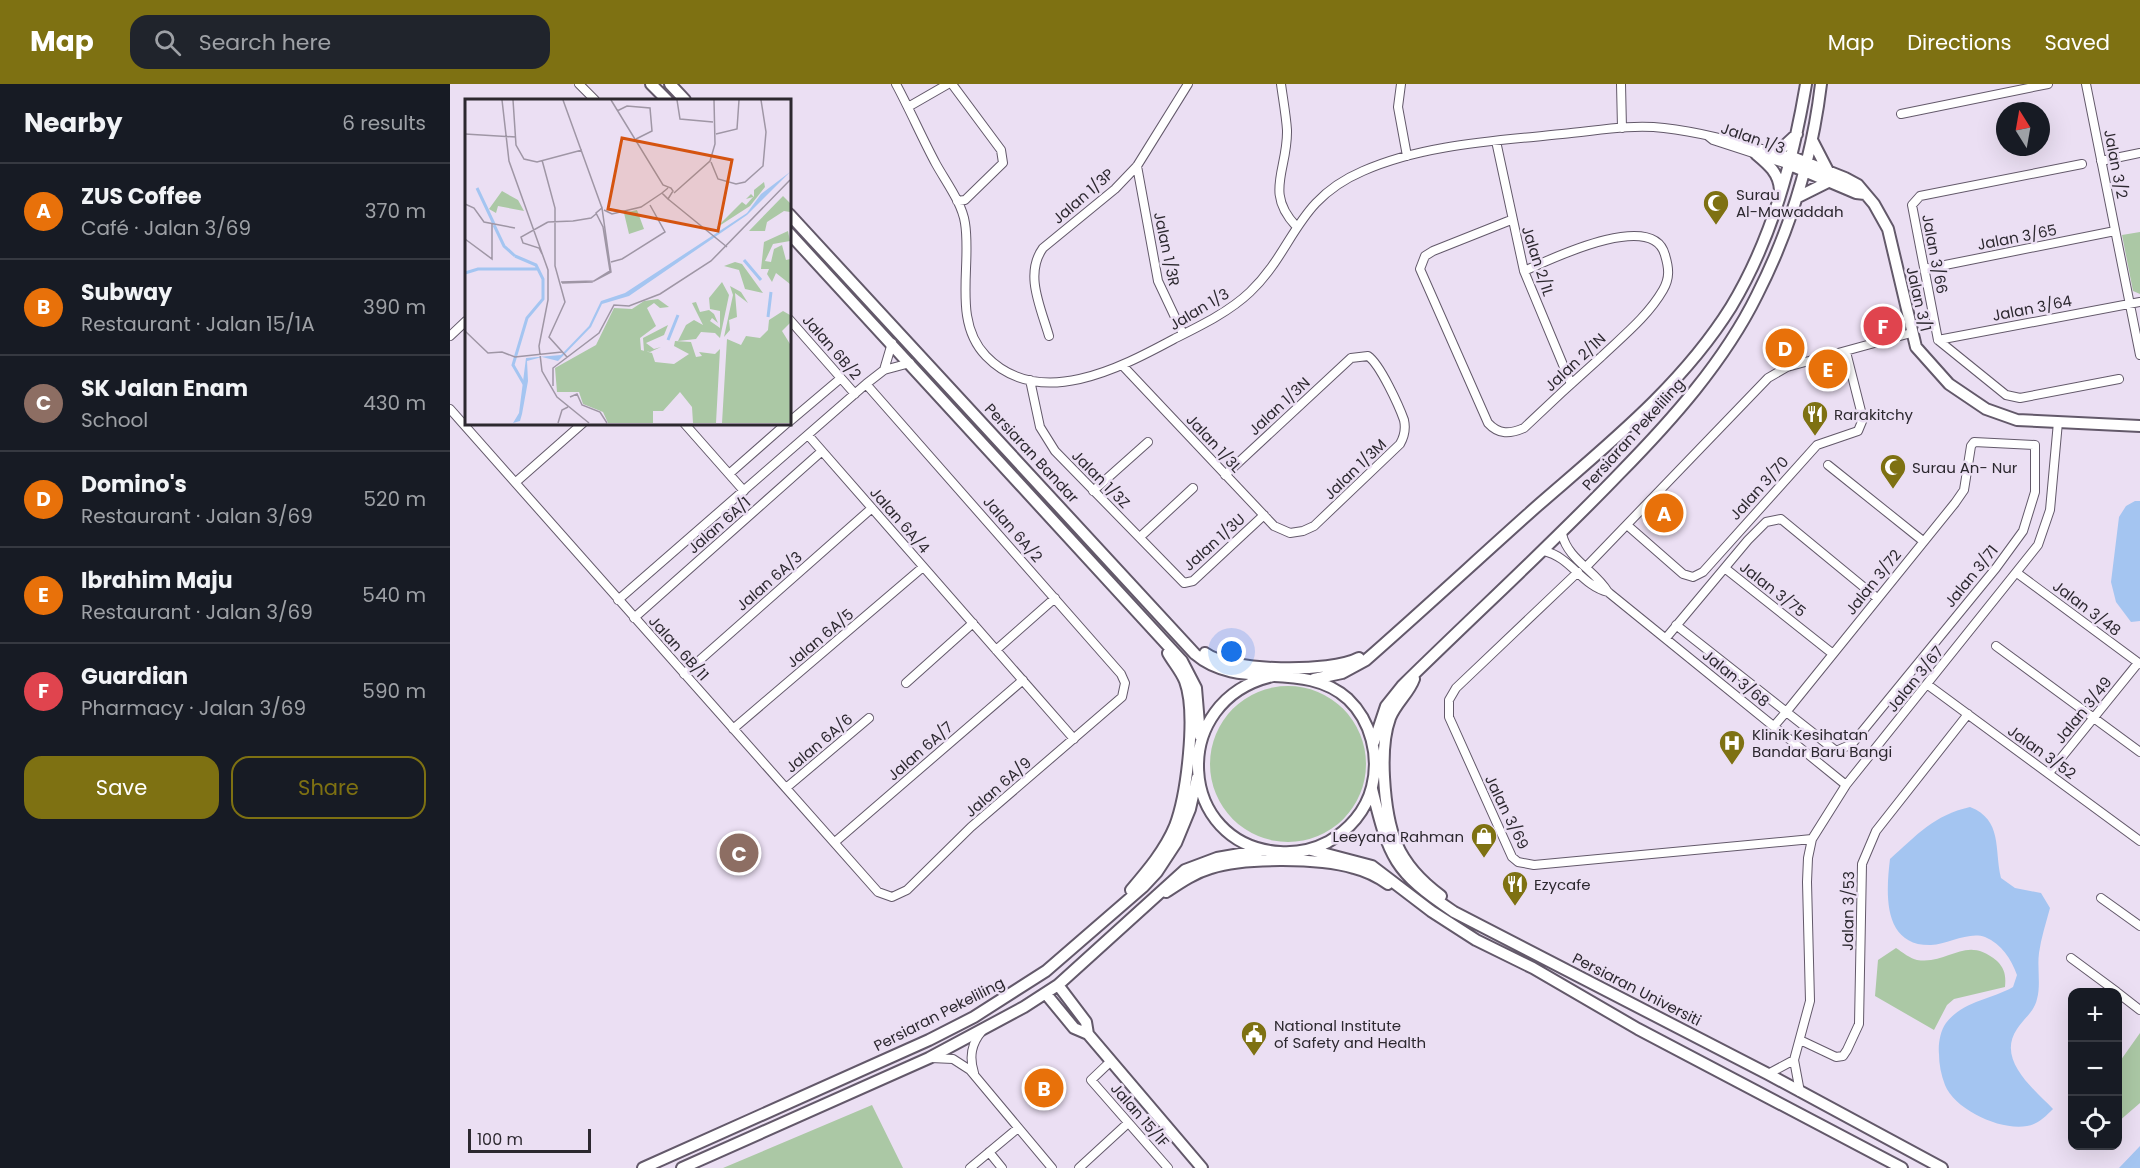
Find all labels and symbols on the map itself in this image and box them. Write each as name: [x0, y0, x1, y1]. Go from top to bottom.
inset map: [465, 99, 790, 424]
north arrow: [1996, 102, 2050, 156]
street label: Jalan 1/3: [1718, 117, 1788, 159]
street label: Jalan 3/2: [2099, 128, 2133, 200]
street label: Jalan 1/3P: [1048, 163, 1118, 229]
place label: Surau Al-Mawaddah: [1736, 184, 1844, 222]
mosque icon: Surau Al-Mawaddah: [1701, 188, 1731, 226]
street label: Jalan 1/3R: [1149, 210, 1185, 288]
street label: Jalan 3/66: [1917, 212, 1953, 296]
street label: Jalan 3/65: [1976, 219, 2058, 255]
street label: Jalan 2/1L: [1517, 223, 1559, 299]
street label: Jalan 3/1: [1901, 264, 1937, 334]
street label: Jalan 1/3: [1165, 283, 1233, 335]
street label: Jalan 3/64: [1991, 290, 2073, 326]
pin: F: [1864, 304, 1902, 348]
street label: Jalan 6B/2: [798, 310, 866, 384]
pin: D: [1766, 326, 1804, 370]
street label: Jalan 2/1N: [1540, 328, 1610, 396]
pin: E: [1808, 346, 1848, 392]
street label: Jalan 1/3N: [1244, 372, 1314, 440]
street label: Persiaran Pekeliling: [1577, 373, 1689, 495]
street label: Persiaran Bandar: [980, 399, 1084, 508]
restaurant icon: Rarakitchy: [1800, 399, 1830, 437]
place label: Rarakitchy: [1834, 404, 1914, 425]
street label: Jalan 1/3L: [1182, 409, 1247, 477]
street label: Jalan 1/3M: [1319, 434, 1391, 504]
street label: Jalan 1/3Z: [1067, 445, 1135, 513]
street label: Jalan 3/70: [1725, 452, 1793, 524]
mosque icon: Surau An- Nur: [1878, 452, 1908, 490]
place label: Surau An- Nur: [1912, 457, 2018, 478]
street label: Jalan 6A/4: [865, 482, 935, 558]
pin: A: [1644, 490, 1684, 536]
street label: Jalan 6A/1: [683, 492, 755, 558]
street label: Jalan 6A/2: [979, 492, 1047, 566]
street label: Jalan 1/3U: [1179, 509, 1249, 575]
street label: Jalan 3/71: [1939, 540, 2003, 612]
street label: Jalan 3/72: [1840, 545, 1906, 619]
street label: Jalan 6A/3: [731, 546, 807, 616]
street label: Jalan 3/75: [1735, 556, 1811, 622]
street label: Jalan 3/48: [2049, 575, 2125, 641]
street label: Jalan 6A/5: [782, 604, 858, 672]
street label: Jalan 6B/11: [644, 611, 714, 685]
your location: [1217, 637, 1246, 666]
street label: Jalan 3/67: [1882, 642, 1948, 716]
street label: Jalan 3/68: [1698, 645, 1774, 711]
street label: Jalan 3/49: [2050, 672, 2116, 748]
street label: Jalan 6A/6: [781, 709, 857, 777]
street label: Jalan 6A/7: [883, 717, 957, 785]
street label: Jalan 3/52: [2004, 720, 2080, 784]
place label: Klinik Kesihatan Bandar Baru Bangi: [1752, 724, 1892, 762]
hospital icon: Klinik Kesihatan Bandar Baru Bangi: [1717, 728, 1747, 766]
street label: Jalan 6A/9: [960, 752, 1036, 822]
street label: Jalan 3/69: [1480, 771, 1534, 853]
shop icon: Leeyana Rahman: [1469, 821, 1499, 859]
place label: Leeyana Rahman: [1333, 826, 1464, 847]
pin: C: [720, 830, 758, 876]
restaurant icon: Ezycafe: [1500, 869, 1530, 907]
street label: Jalan 3/53: [1837, 871, 1859, 951]
place label: Ezycafe: [1534, 874, 1590, 895]
street label: Persiaran Universiti: [1569, 947, 1705, 1031]
street label: Persiaran Pekeliling: [870, 972, 1008, 1056]
place label: National Institute of Safety and Health: [1274, 1015, 1426, 1053]
public building icon: National Institute of Safety and Health: [1239, 1019, 1269, 1057]
pin: B: [1024, 1066, 1064, 1110]
street label: Jalan 15/1F: [1106, 1078, 1174, 1152]
scale bar: [468, 1126, 591, 1154]

